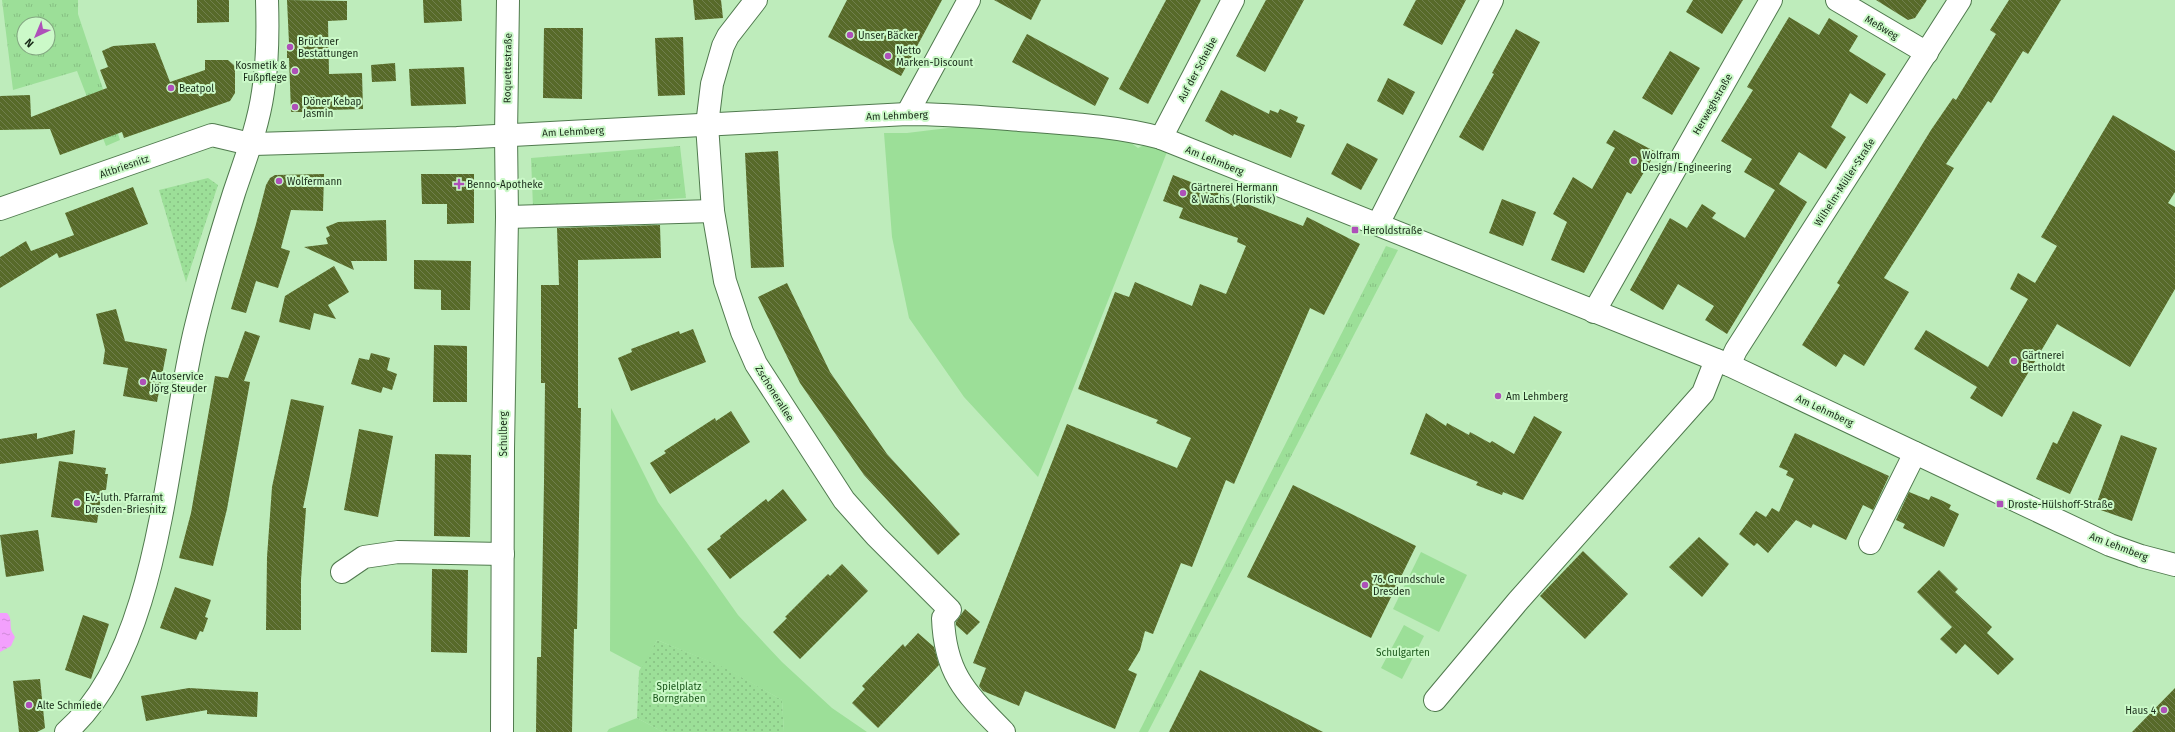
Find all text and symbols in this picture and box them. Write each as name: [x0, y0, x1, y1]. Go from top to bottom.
street label: Meßweg: [1863, 13, 1901, 43]
north arrow: [16, 16, 56, 56]
marker: Unser Bäcker: [845, 30, 855, 40]
place label: Unser Bäcker: [858, 30, 918, 42]
street label: Roquettestraße: [501, 33, 515, 103]
street label: Auf der Scheibe: [1176, 35, 1220, 104]
text: N: [22, 36, 37, 50]
place label: Brückner Bestattungen: [298, 36, 358, 60]
marker: Brückner Bestattungen: [285, 42, 295, 52]
place label: Netto Marken-Discount: [896, 45, 973, 69]
marker: Netto Marken-Discount: [883, 51, 893, 61]
place label: Kosmetik & Fußpflege: [235, 60, 287, 84]
marker: Kosmetik & Fußpflege: [290, 66, 300, 76]
street label: Herweghstraße: [1691, 72, 1735, 137]
marker: Beatpol: [166, 83, 176, 93]
place label: Beatpol: [179, 83, 214, 95]
place label: Döner Kebap Jasmin: [303, 96, 362, 120]
marker: Döner Kebap Jasmin: [290, 102, 300, 112]
street label: Am Lehmberg: [866, 109, 929, 123]
street label: Am Lehmberg: [542, 124, 605, 140]
street label: Wilhelm-Müller-Straße: [1812, 136, 1878, 229]
street label: Am Lehmberg: [1184, 144, 1246, 178]
place label: Wolfram Design/Engineering: [1642, 150, 1732, 174]
street label: Altbriesnitz: [98, 153, 151, 181]
marker: Wolfram Design/Engineering: [1629, 156, 1639, 166]
marker: Wolfermann: [274, 176, 284, 186]
place label: Wolfermann: [287, 176, 342, 188]
marker: Benno-Apotheke: [454, 179, 464, 189]
place label: Benno-Apotheke: [467, 179, 543, 191]
place label: Gärtnerei Hermann & Wachs (Floristik): [1191, 182, 1278, 206]
marker: Gärtnerei Hermann & Wachs (Floristik): [1178, 188, 1188, 198]
marker: Heroldstraße: [1350, 225, 1360, 235]
place label: Heroldstraße: [1363, 225, 1422, 237]
place label: Gärtnerei Bertholdt: [2022, 350, 2066, 374]
marker: Gärtnerei Bertholdt: [2009, 356, 2019, 366]
street label: Zschonerallee: [752, 364, 796, 423]
place label: Autoservice Jörg Steuder: [151, 371, 207, 395]
marker: Autoservice Jörg Steuder: [138, 377, 148, 387]
marker: Am Lehmberg: [1493, 391, 1503, 401]
place label: Am Lehmberg: [1506, 391, 1569, 403]
street label: Am Lehmberg: [1794, 392, 1856, 430]
street label: Schulberg: [498, 411, 510, 457]
place label: Ev.-luth. Pfarramt Dresden-Briesnitz: [85, 492, 167, 516]
marker: Ev.-luth. Pfarramt Dresden-Briesnitz: [72, 498, 82, 508]
marker: Droste-Hülshoff-Straße: [1995, 499, 2005, 509]
place label: Droste-Hülshoff-Straße: [2008, 499, 2113, 511]
street label: Am Lehmberg: [2088, 530, 2150, 564]
place label: 76. Grundschule Dresden: [1373, 574, 1445, 598]
marker: 76. Grundschule Dresden: [1360, 580, 1370, 590]
park label: Schulgarten: [1376, 647, 1430, 659]
park label: Spielplatz Borngraben: [652, 681, 706, 705]
marker: Alte Schmiede: [24, 700, 34, 710]
place label: Alte Schmiede: [37, 700, 102, 712]
place label: Haus 4: [2125, 705, 2157, 717]
marker: Haus 4: [2159, 705, 2169, 715]

